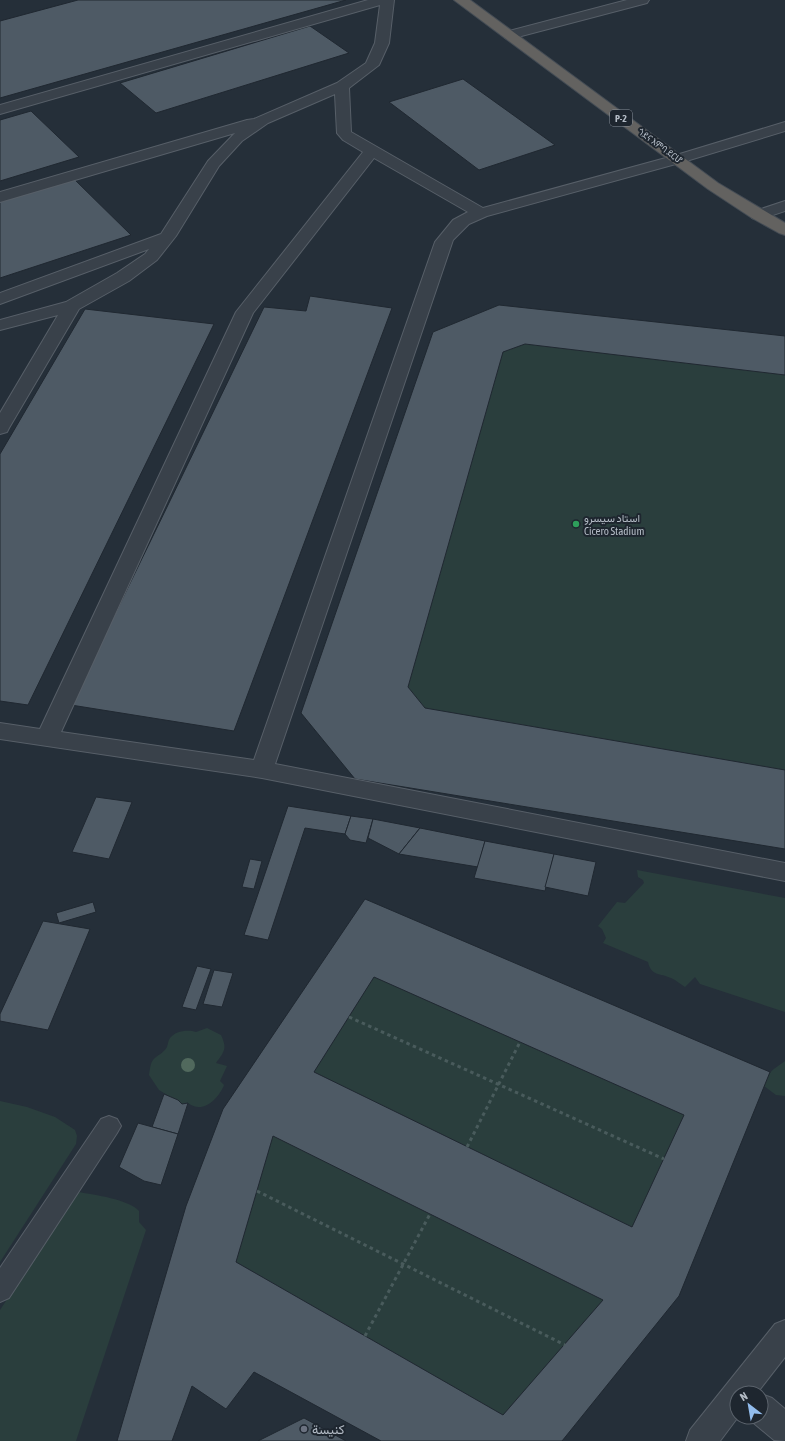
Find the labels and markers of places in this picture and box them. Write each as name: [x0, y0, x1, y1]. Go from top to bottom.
place label: استاد سيسرو Cicero Stadium: [584, 512, 644, 537]
marker: استاد سيسرو Cicero Stadium: [571, 519, 581, 529]
place label: كنيسة: [312, 1422, 345, 1437]
marker: كنيسة: [299, 1424, 309, 1434]

